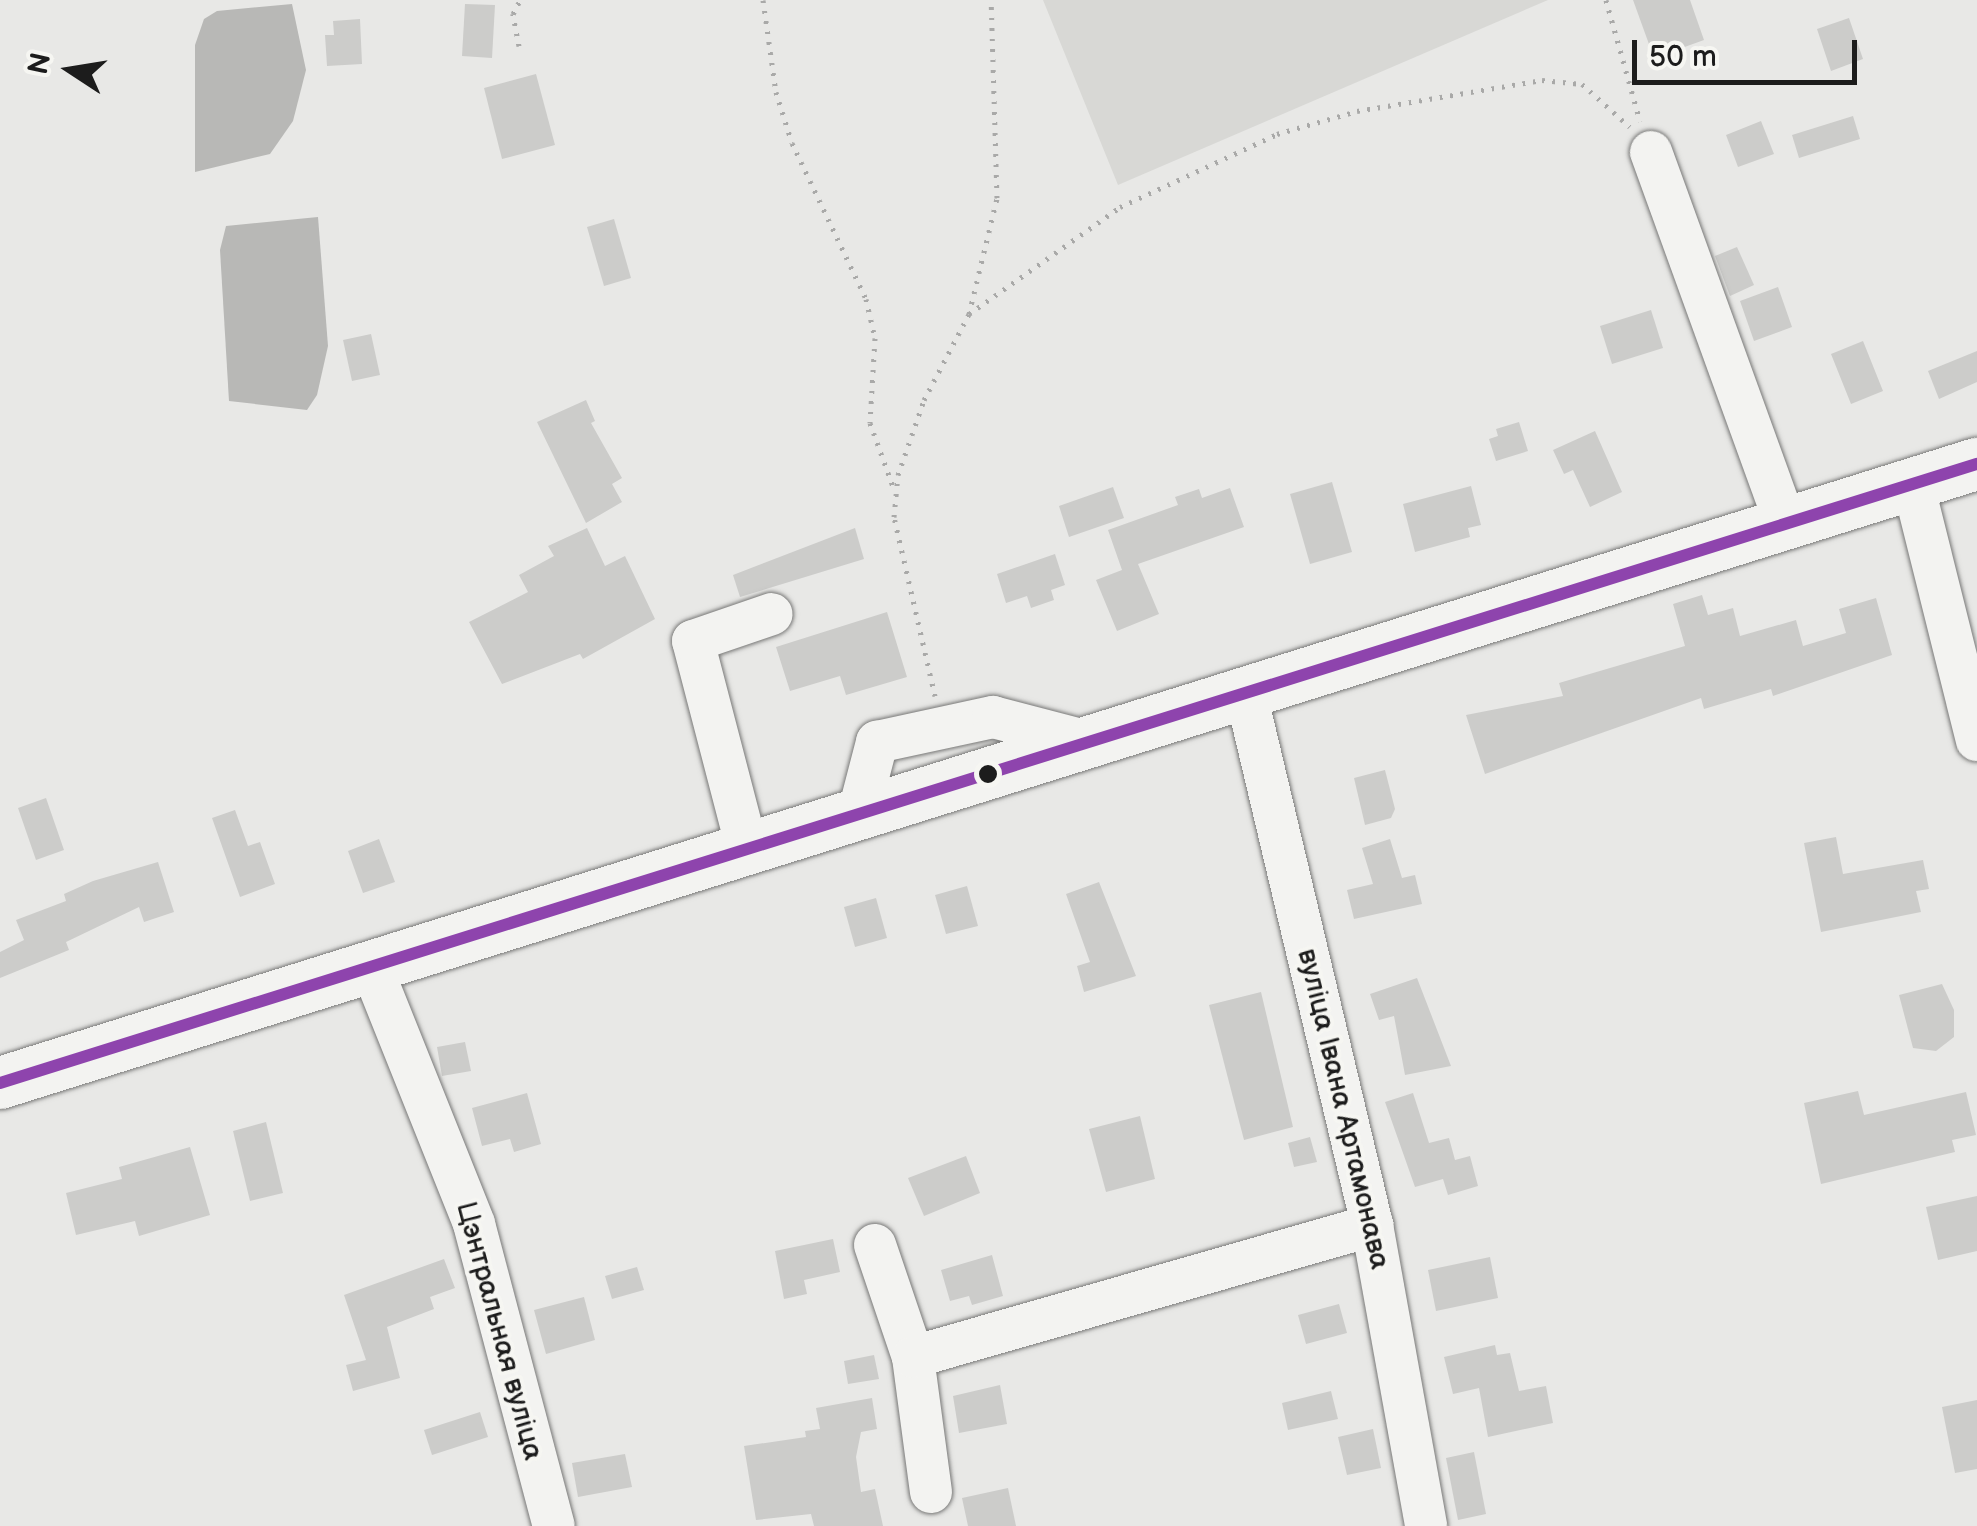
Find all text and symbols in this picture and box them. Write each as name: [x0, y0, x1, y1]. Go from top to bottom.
north arrow: [20, 20, 120, 120]
scale bar: [1637, 20, 1862, 82]
text: 50 m: [1649, 39, 1717, 75]
text: N: [22, 50, 58, 77]
unlabelled marker: [978, 764, 998, 784]
street label: вуліца Івана Артамонава: [1290, 945, 1396, 1273]
street label: Цэнтральная вуліца: [448, 1198, 550, 1464]

